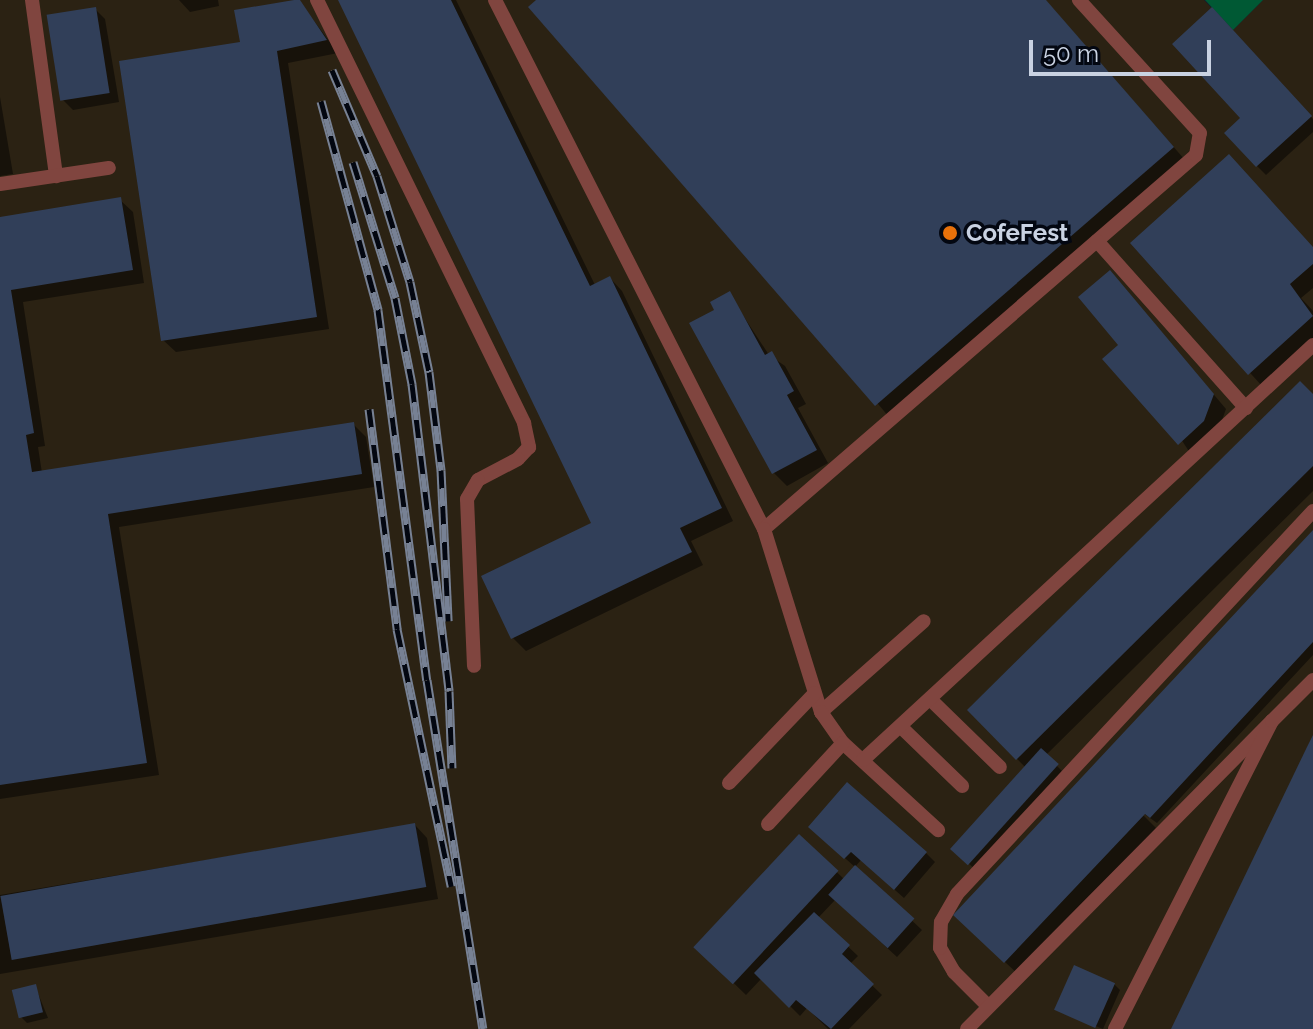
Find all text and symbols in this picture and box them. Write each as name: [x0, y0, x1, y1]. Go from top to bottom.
scale bar: [1033, 24, 1215, 74]
text: 50 m: [1043, 39, 1099, 68]
place label: CofeFest: [966, 219, 1068, 247]
marker: CofeFest: [941, 224, 959, 242]

